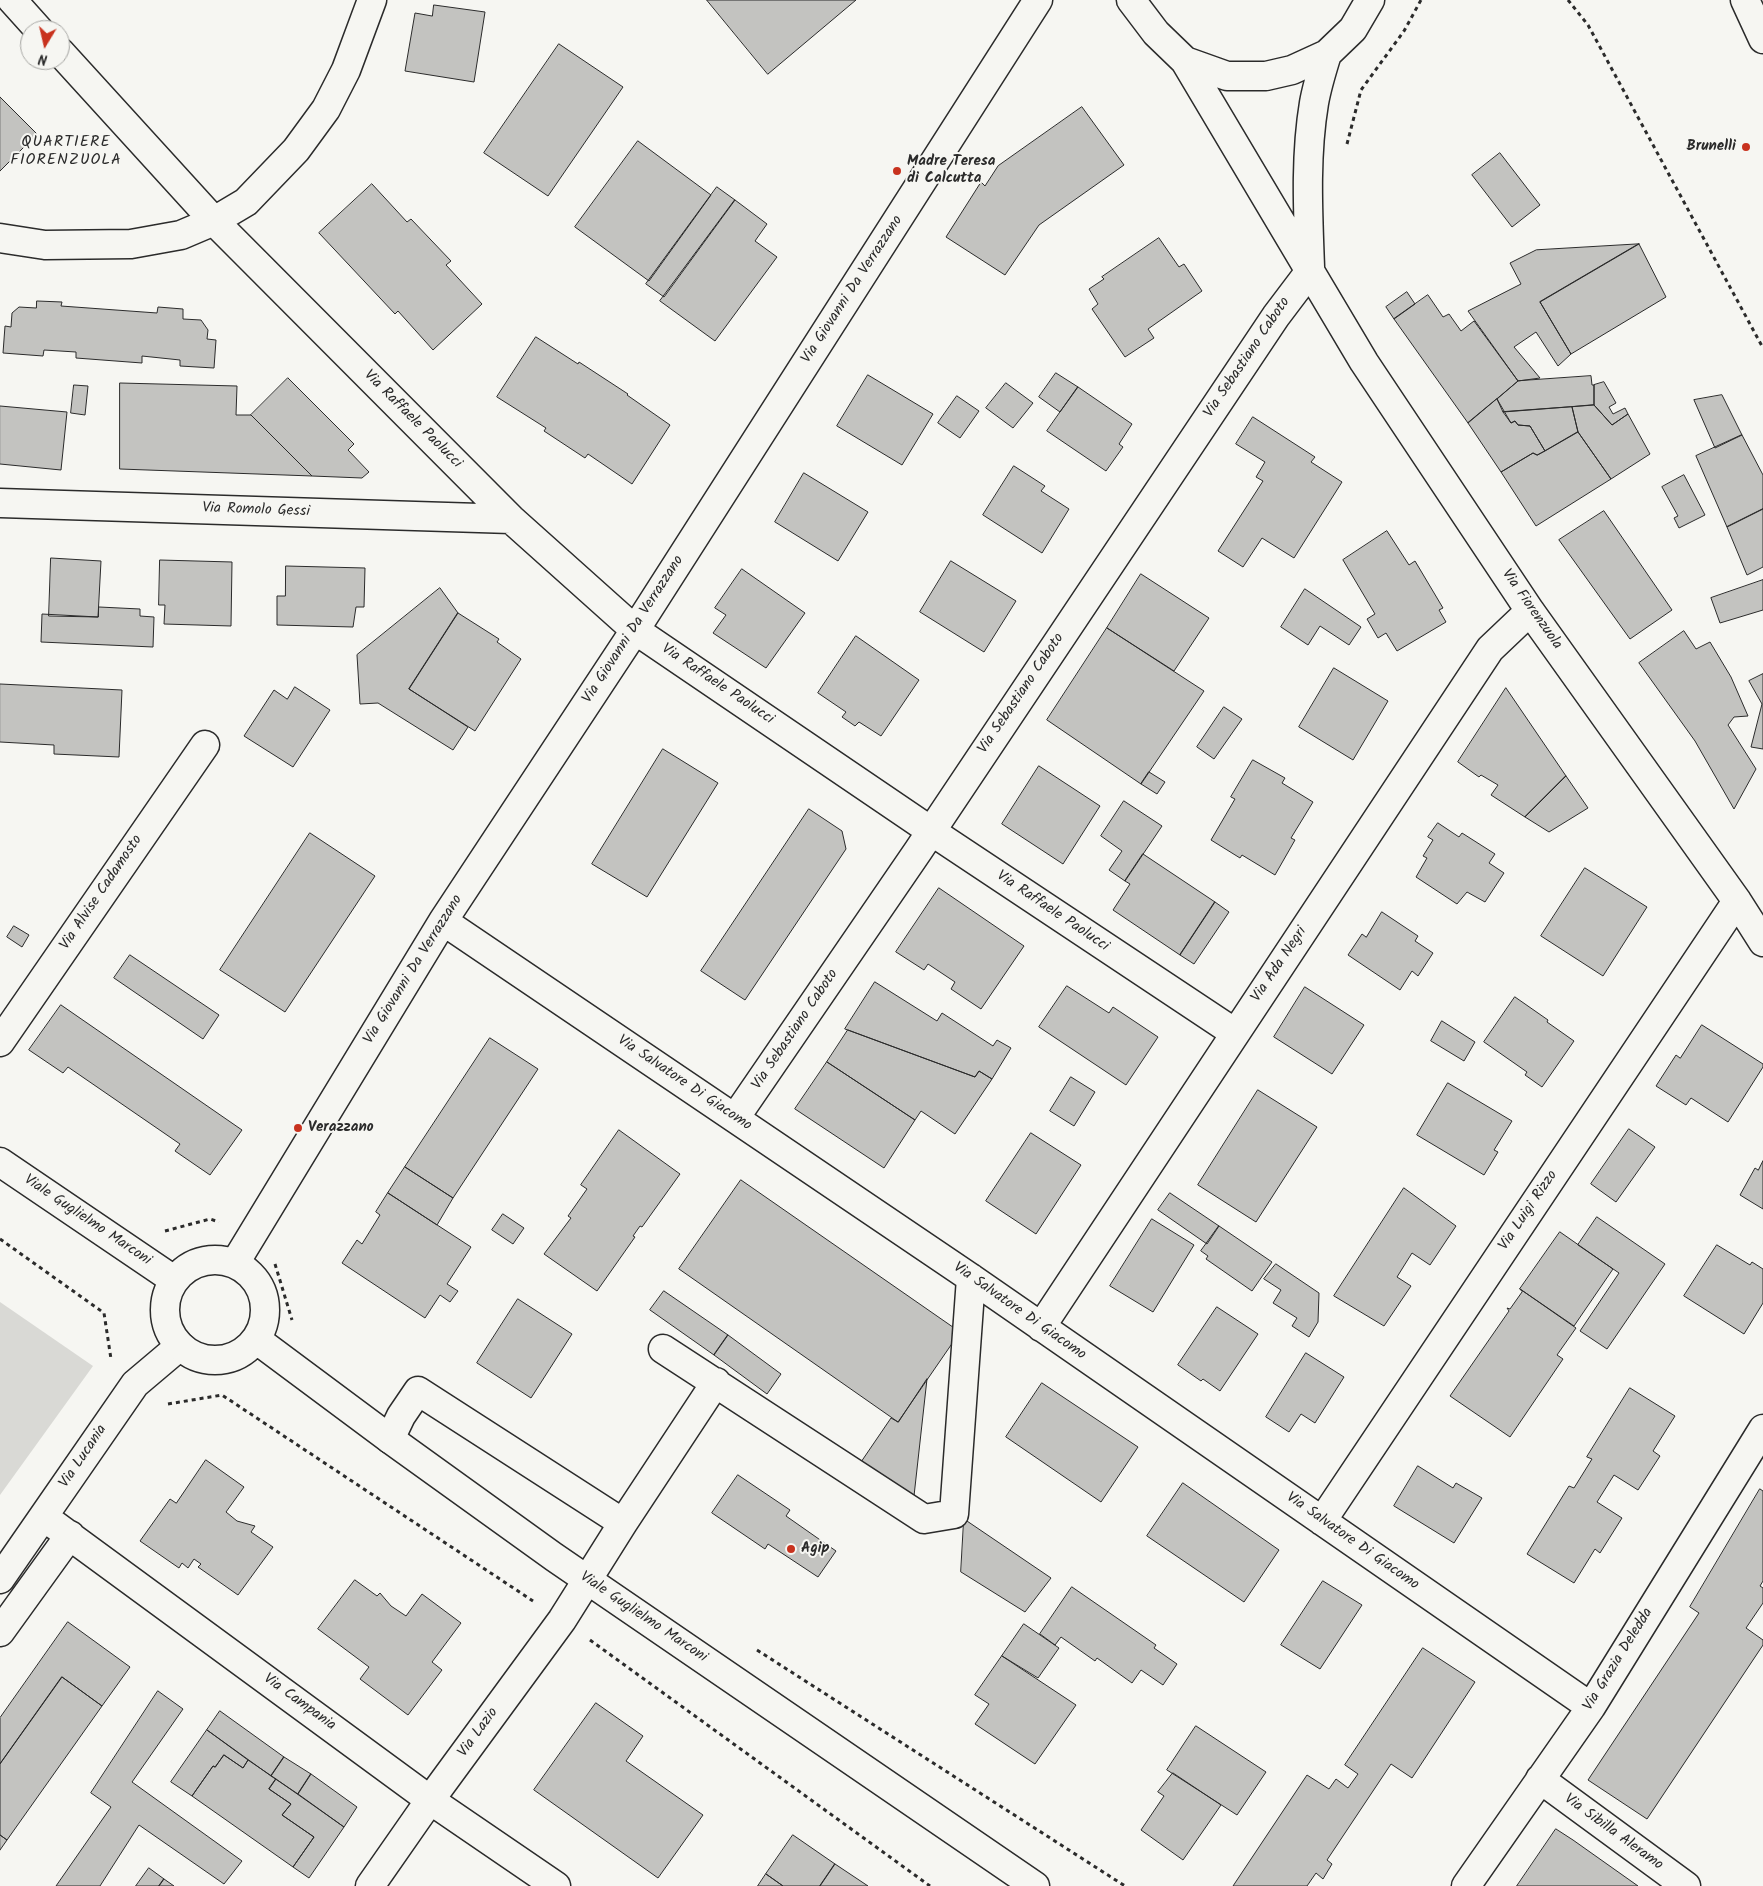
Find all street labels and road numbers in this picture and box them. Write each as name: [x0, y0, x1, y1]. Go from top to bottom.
street label: Via Giovanni Da Verrazzano: [798, 213, 908, 367]
street label: Via Sebastiano Caboto: [1201, 294, 1295, 422]
street label: Via Raffaele Paolucci: [359, 367, 465, 473]
street label: Via Romolo Gessi: [202, 500, 310, 522]
street label: Via Giovanni Da Verrazzano: [579, 553, 689, 707]
street label: Via Fiorenzuola: [1497, 566, 1565, 654]
street label: Via Sebastiano Caboto: [975, 630, 1069, 758]
street label: Via Raffaele Paolucci: [657, 641, 777, 729]
street label: Via Alvise Cadamosto: [57, 832, 147, 954]
street label: Via Raffaele Paolucci: [992, 868, 1112, 956]
street label: Via Giovanni Da Verrazzano: [361, 892, 467, 1048]
street label: Via Ada Negri: [1248, 924, 1312, 1006]
street label: Via Sebastiano Caboto: [749, 966, 843, 1094]
street label: Via Salvatore Di Giacomo: [613, 1032, 755, 1136]
street label: Via Luigi Rizzo: [1496, 1168, 1562, 1254]
street label: Viale Guglielmo Marconi: [20, 1172, 154, 1270]
street label: Via Salvatore Di Giacomo: [949, 1259, 1089, 1365]
street label: Via Lucania: [56, 1422, 112, 1492]
street label: Via Salvatore Di Giacomo: [1282, 1489, 1422, 1595]
street label: Viale Guglielmo Marconi: [576, 1569, 710, 1667]
street label: Via Grazia Deledda: [1580, 1605, 1658, 1715]
street label: Via Campania: [259, 1671, 339, 1735]
street label: Via Lazio: [455, 1705, 503, 1761]
street label: Via Sibilla Aleramo: [1560, 1791, 1666, 1875]

